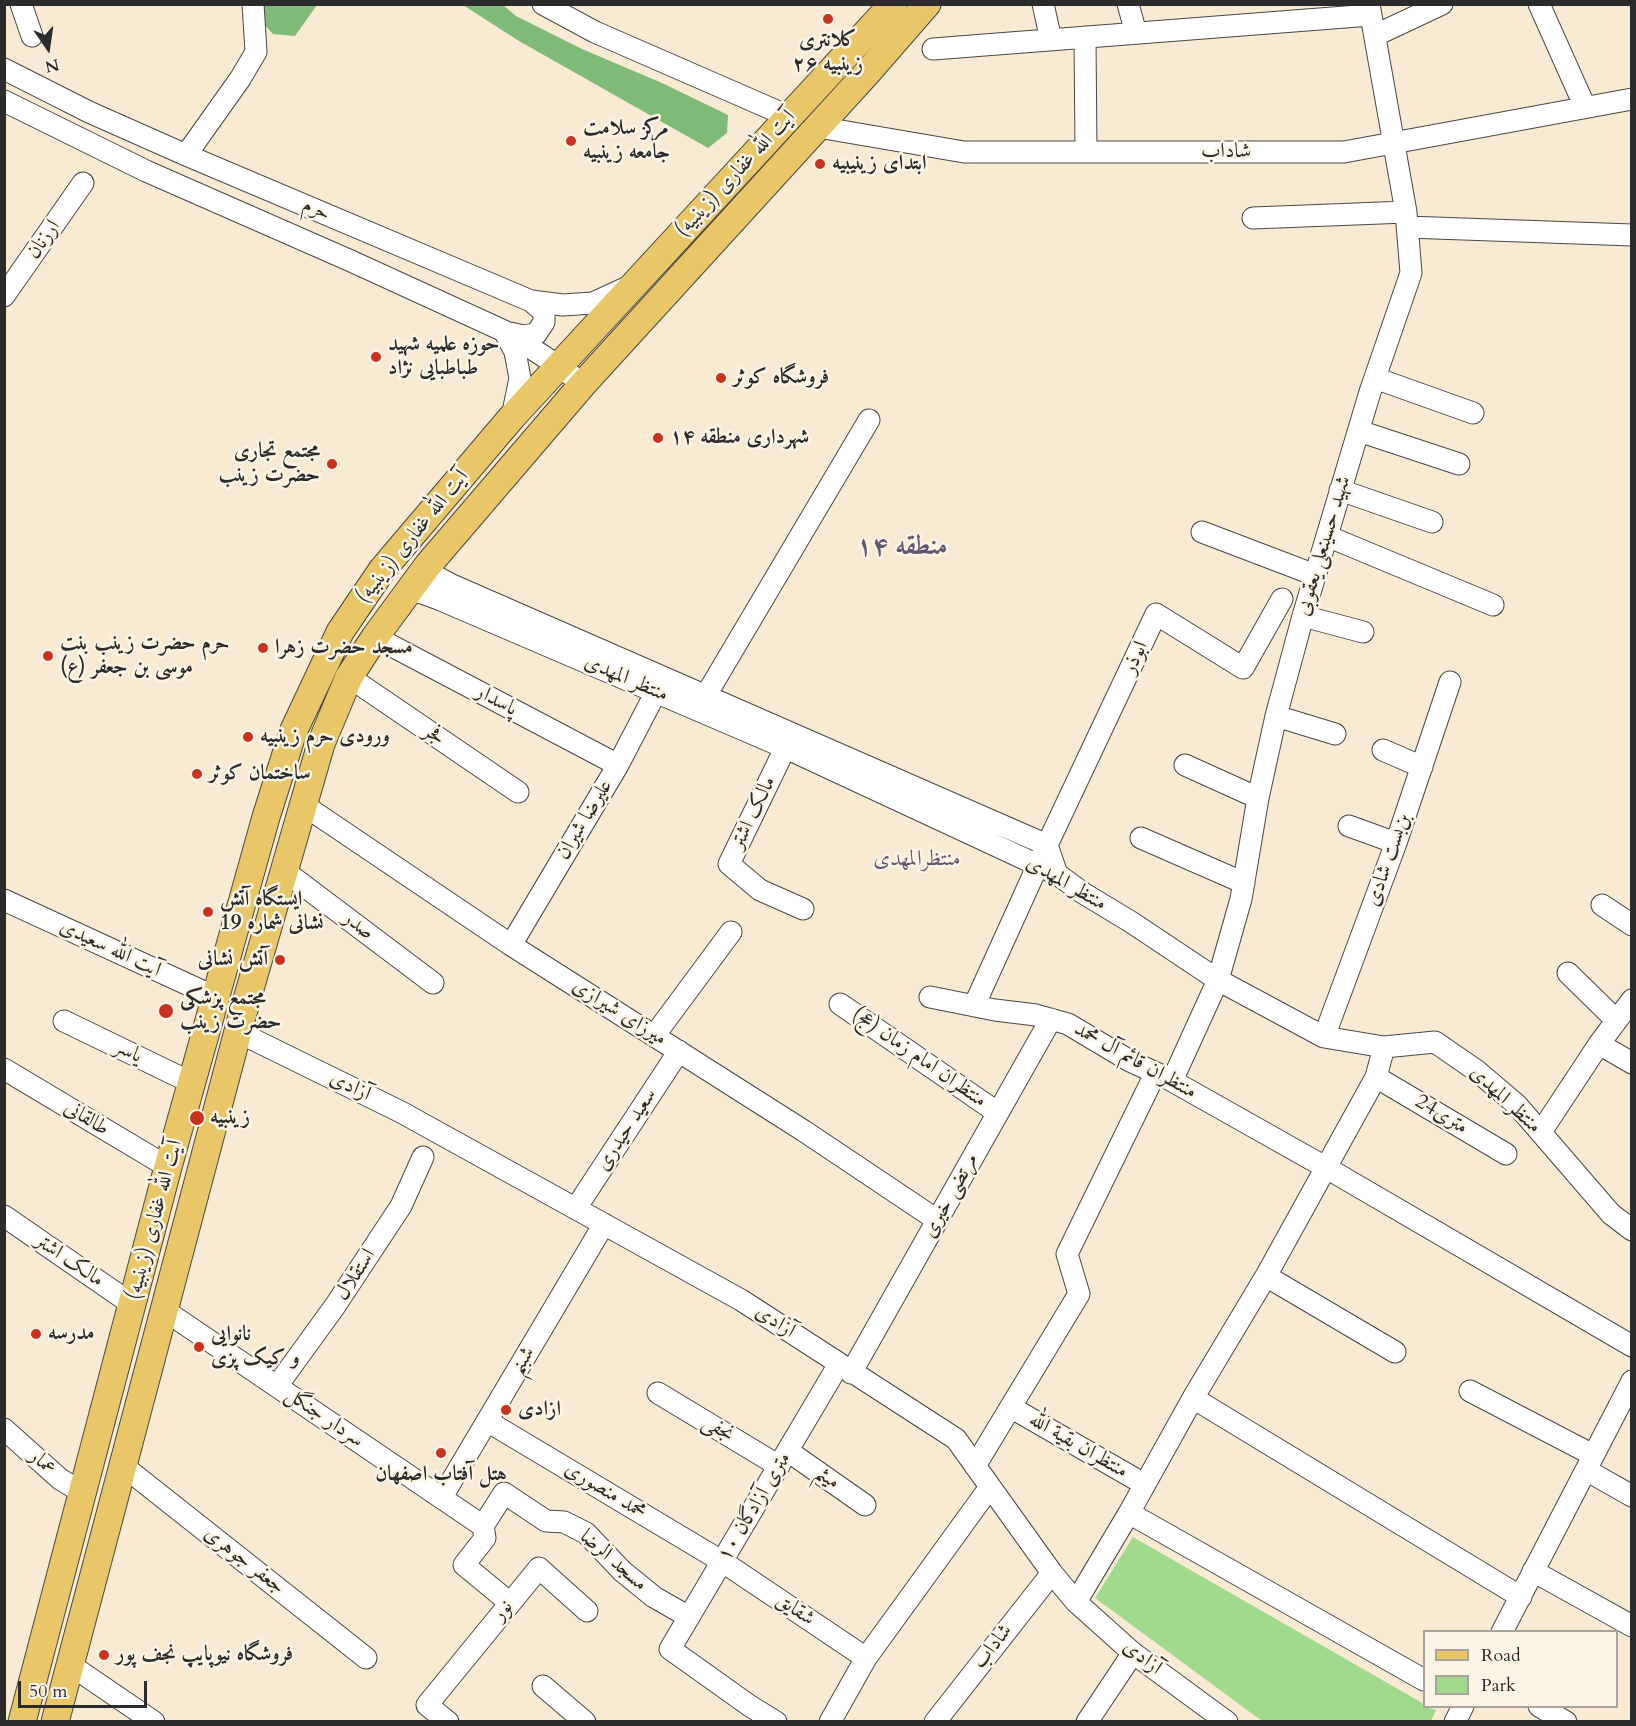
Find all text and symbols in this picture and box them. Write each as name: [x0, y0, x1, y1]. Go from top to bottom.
marker: کلانتری ۲۶ زینبیه: [821, 12, 835, 26]
north arrow: [18, 18, 78, 78]
place label: کلانتری ۲۶ زینبیه: [793, 28, 863, 78]
text: N: [43, 53, 61, 78]
street label: آیت الله غفاری (زینبیه): [671, 105, 801, 243]
place label: مرکز سلامت جامعه زینبیه: [583, 116, 670, 166]
marker: مرکز سلامت جامعه زینبیه: [564, 134, 578, 148]
street label: شاداب: [1201, 139, 1251, 165]
place label: ابتدای زینیبیه: [832, 151, 927, 177]
marker: ابتدای زینیبیه: [813, 157, 827, 171]
street label: حرم: [298, 193, 334, 227]
street label: ارزنان: [22, 216, 66, 264]
place label: حوزه علمیه شهید طباطبایی نژاد: [388, 332, 499, 382]
marker: حوزه علمیه شهید طباطبایی نژاد: [369, 350, 383, 364]
place label: فروشگاه کوثر: [733, 365, 829, 391]
marker: فروشگاه کوثر: [714, 371, 728, 385]
place label: شهرداری منطقه ۱۴: [670, 425, 809, 451]
marker: شهرداری منطقه ۱۴: [651, 431, 665, 445]
place label: مجتمع تجاری حضرت زینب: [218, 439, 320, 489]
marker: مجتمع تجاری حضرت زینب: [325, 457, 339, 471]
street label: آیت الله غفاری (زینبیه): [351, 465, 475, 609]
street label: شهید حسینعلی یعقوبی: [1291, 473, 1357, 619]
district label: منطقه ۱۴: [856, 532, 948, 564]
place label: حرم حضرت زینب بنت موسی بن جعفر (ع): [60, 631, 229, 681]
place label: مسجد حضرت زهرا: [275, 635, 413, 661]
street label: ابوذر: [1117, 637, 1155, 679]
marker: مسجد حضرت زهرا: [256, 641, 270, 655]
marker: حرم حضرت زینب بنت موسی بن جعفر (ع): [41, 649, 55, 663]
street label: منتظر المهدی: [580, 650, 672, 708]
street label: پاسدار: [471, 680, 521, 722]
street label: فجر: [418, 719, 450, 751]
place label: ورودی حرم زینبیه: [260, 724, 390, 750]
marker: ورودی حرم زینبیه: [241, 730, 255, 744]
place label: ساختمان کوثر: [209, 761, 311, 787]
marker: ساختمان کوثر: [190, 767, 204, 781]
street label: مالک اشتر: [726, 772, 782, 854]
street label: علیرضا شیران: [551, 775, 619, 865]
street label: بن‌بست شادی: [1361, 810, 1417, 910]
district label: منتظرالمهدی: [873, 847, 961, 873]
street label: منتظر المهدی: [1021, 851, 1111, 917]
place label: ایستگاه آتش نشانی شماره 19: [220, 887, 324, 937]
marker: ایستگاه آتش نشانی شماره 19: [201, 905, 215, 919]
street label: صدر: [337, 906, 379, 946]
street label: آیت الله سعیدی: [55, 915, 165, 983]
place label: آتش نشانی: [198, 947, 268, 973]
marker: آتش نشانی: [273, 953, 287, 967]
street label: میرزای شیرازی: [567, 974, 671, 1052]
place label: مجتمع پزشکی حضرت زینب: [180, 986, 282, 1036]
marker: مجتمع پزشکی حضرت زینب: [157, 1002, 175, 1020]
street label: منتظران امام زمان (عج): [847, 1002, 991, 1114]
street label: منتظران قائم آل محمد: [1069, 1017, 1201, 1105]
street label: یاسر: [110, 1035, 146, 1069]
street label: منتظر المهدی: [1464, 1060, 1546, 1140]
street label: آزادی: [325, 1066, 375, 1108]
street label: سعید حیدری: [591, 1084, 663, 1176]
street label: 24متری: [1410, 1089, 1472, 1141]
street label: طالقانی: [59, 1096, 113, 1142]
place label: زینبیه: [210, 1105, 250, 1131]
marker: زینبیه: [188, 1109, 206, 1127]
street label: آیت الله غفاری (زینبیه): [122, 1137, 188, 1303]
street label: مرتضی خیری: [917, 1149, 985, 1243]
street label: مالک اشتر: [30, 1229, 108, 1293]
street label: استقلال: [330, 1244, 382, 1306]
street label: آزادی: [750, 1300, 800, 1344]
place label: مدرسه: [48, 1321, 94, 1347]
place label: نانوایی و کیک پزی: [211, 1322, 300, 1372]
marker: مدرسه: [29, 1327, 43, 1341]
marker: نانوایی و کیک پزی: [192, 1340, 206, 1354]
street label: شبنم: [505, 1342, 541, 1380]
street label: سردار جنگل: [280, 1383, 368, 1453]
place label: ازادی: [518, 1397, 561, 1423]
marker: ازادی: [499, 1403, 513, 1417]
street label: منتظران بقیة الله: [1024, 1408, 1132, 1484]
street label: نجفی: [698, 1410, 738, 1448]
street label: عمار: [23, 1444, 61, 1482]
marker: هتل آفتاب اصفهان: [434, 1446, 448, 1460]
street label: ۱۰ متری آزادگان: [713, 1448, 797, 1566]
street label: محمد منصوری: [560, 1457, 650, 1525]
street label: میثم: [810, 1460, 844, 1496]
place label: هتل آفتاب اصفهان: [375, 1462, 507, 1488]
street label: جعفر جوهری: [198, 1522, 290, 1600]
street label: مسجد الرضا: [574, 1525, 652, 1597]
street label: شقایق: [771, 1588, 819, 1632]
street label: نور: [487, 1595, 519, 1627]
street label: شاداب: [968, 1619, 1018, 1675]
legend: [1423, 1630, 1618, 1708]
street label: آزادی: [1117, 1635, 1167, 1681]
place label: فروشگاه نیوپایپ نجف پور: [116, 1642, 293, 1668]
text: Road: [1481, 1643, 1521, 1668]
marker: فروشگاه نیوپایپ نجف پور: [97, 1648, 111, 1662]
scale bar: [21, 1669, 150, 1707]
text: Park: [1481, 1673, 1516, 1698]
text: 50 m: [29, 1679, 68, 1704]

